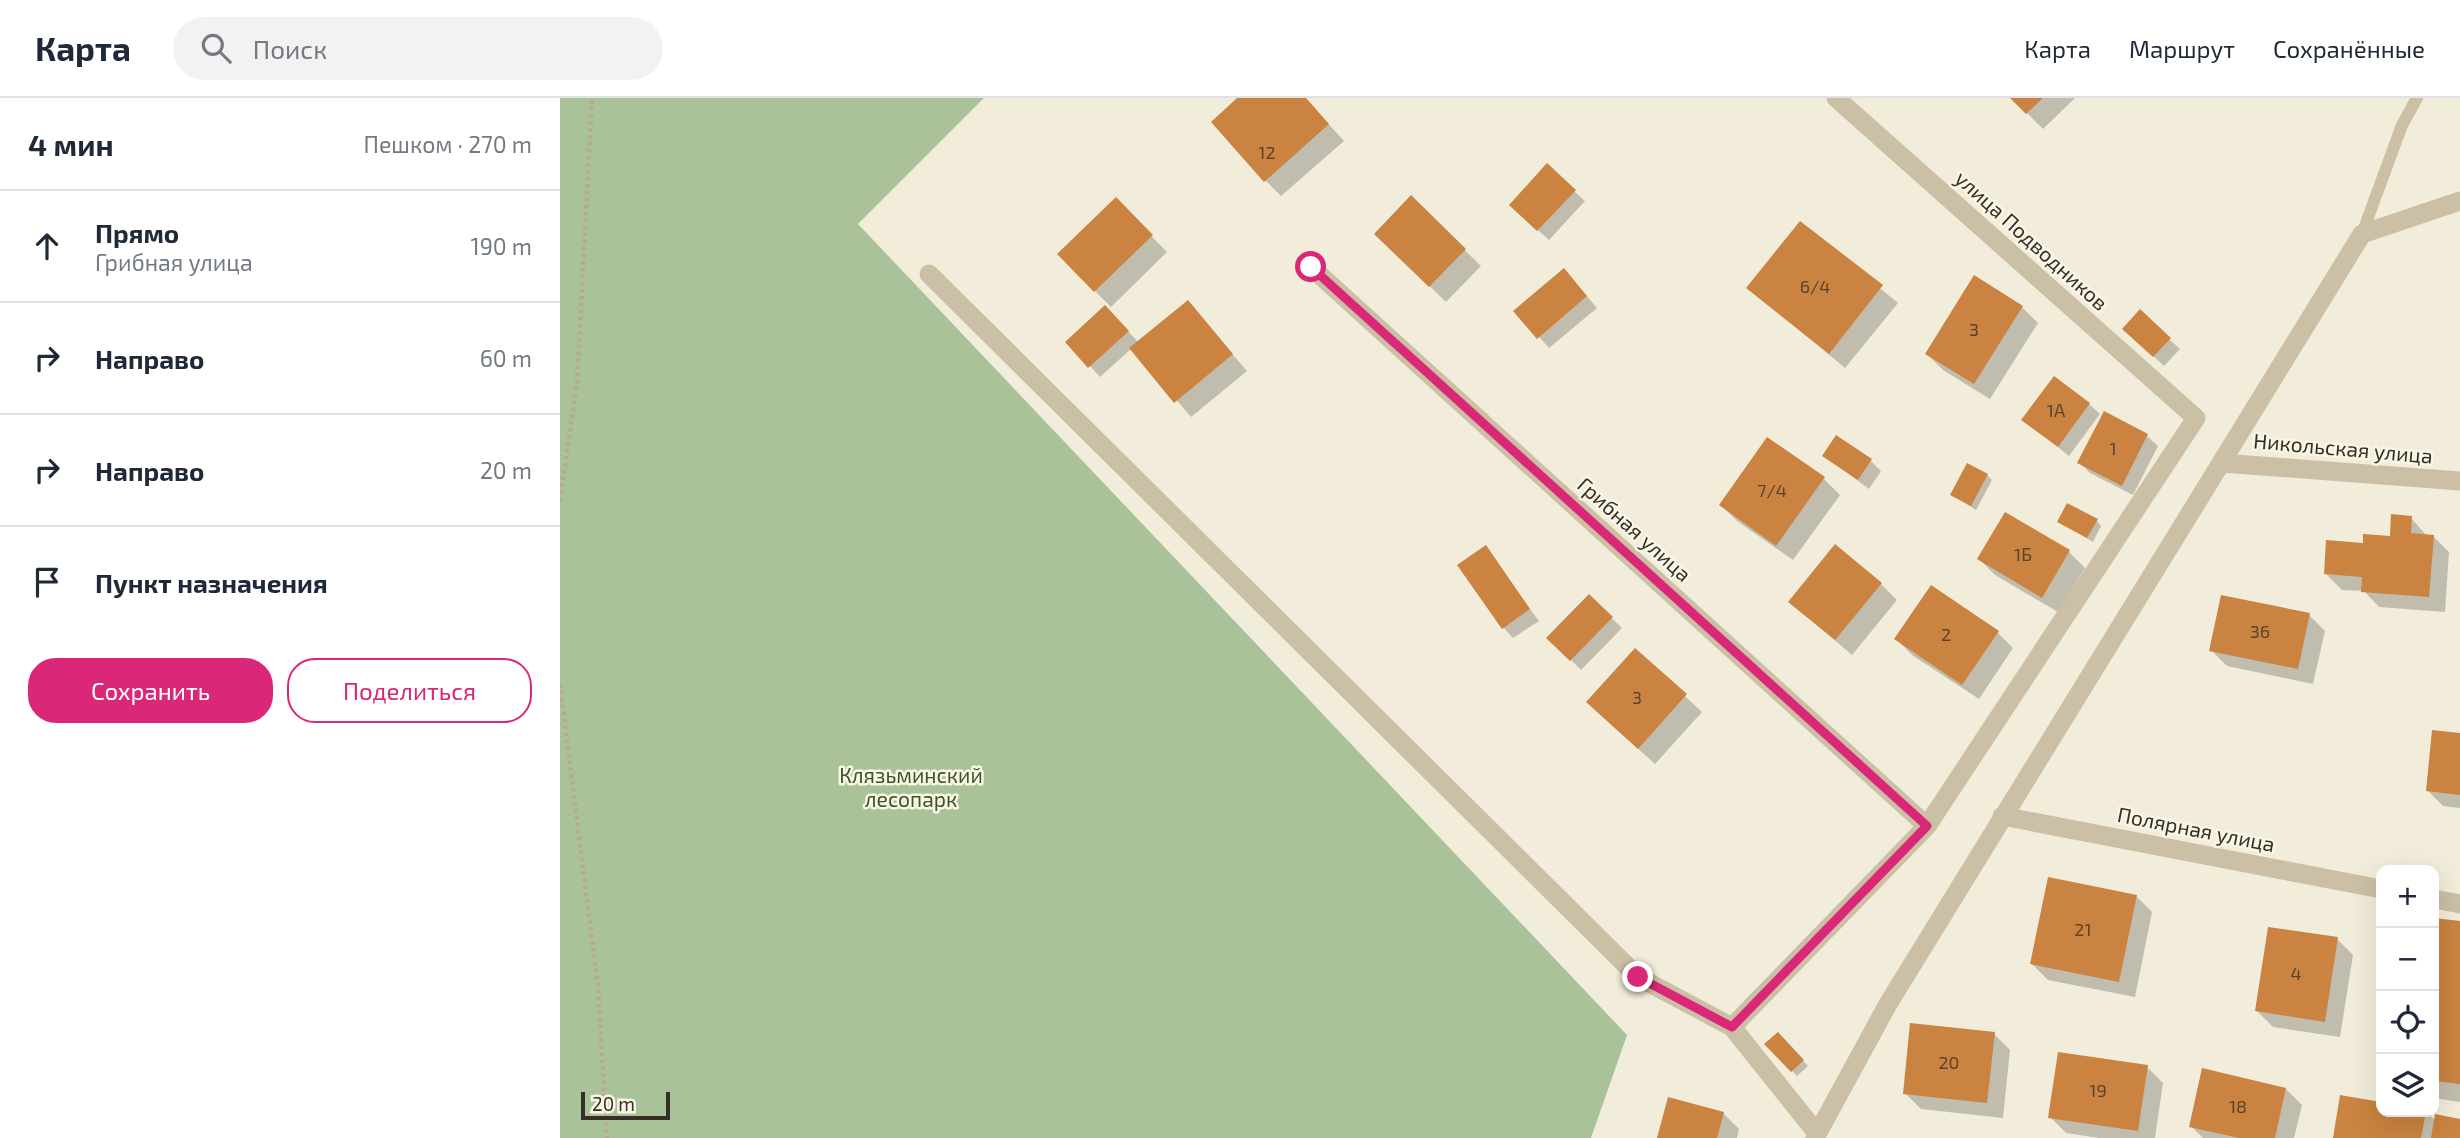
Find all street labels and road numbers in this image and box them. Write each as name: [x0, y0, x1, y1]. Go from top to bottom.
street label: улица Подводников: [1950, 165, 2113, 316]
street label: Никольская улица: [2252, 427, 2434, 469]
street label: Грибная улица: [1572, 471, 1697, 587]
street label: Полярная улица: [2115, 801, 2277, 857]

